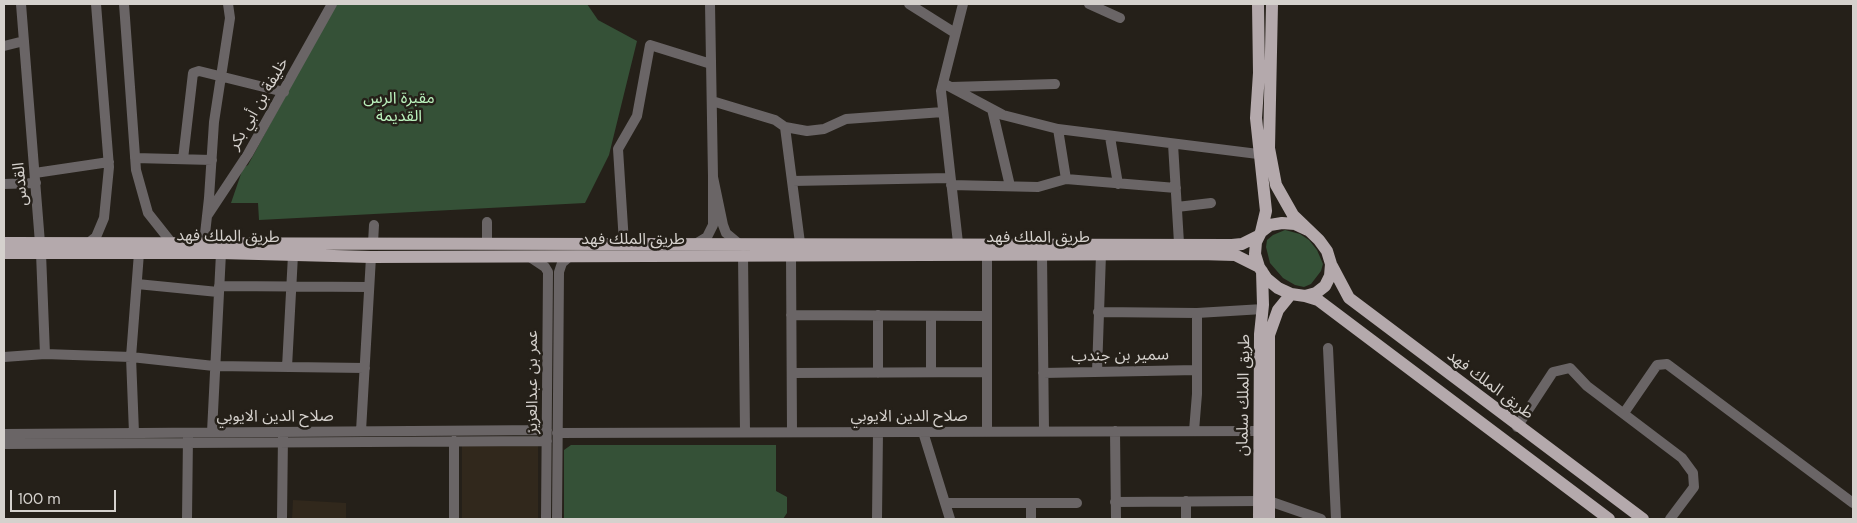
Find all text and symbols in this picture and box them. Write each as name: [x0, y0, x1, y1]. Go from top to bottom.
street label: خليفة بن أبي بكر: [225, 54, 293, 154]
park label: مقبرة الرس القديمة: [363, 89, 435, 127]
street label: القدس: [10, 161, 32, 207]
street label: طريق الملك فهد: [176, 226, 280, 248]
street label: طريق الملك فهد: [986, 228, 1090, 248]
street label: طريق الملك فهد: [581, 230, 685, 250]
street label: عمر بن عبدالعزيز: [523, 330, 543, 434]
street label: طريق الملك سلمان: [1233, 334, 1255, 456]
street label: سمير بن جندب: [1071, 346, 1169, 366]
street label: طريق الملك فهد: [1443, 346, 1537, 424]
street label: صلاح الدين الايوبي: [216, 407, 334, 427]
street label: صلاح الدين الايوبي: [850, 407, 968, 427]
scale bar: [12, 480, 119, 512]
text: 100 m: [18, 489, 61, 509]

